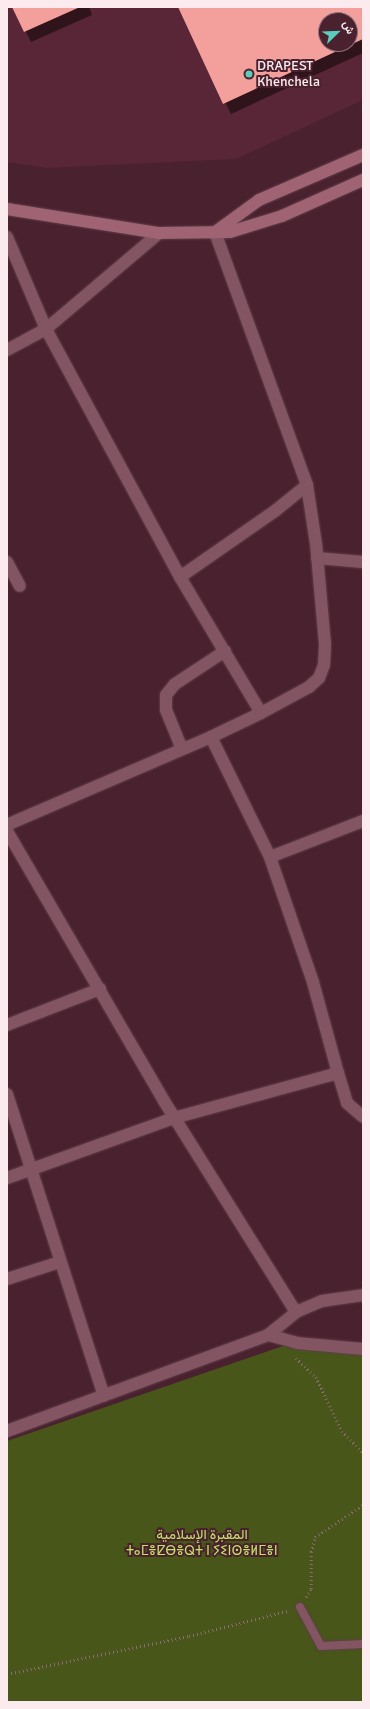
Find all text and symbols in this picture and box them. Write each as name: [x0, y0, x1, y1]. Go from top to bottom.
north arrow: [318, 12, 358, 52]
text: ش: [340, 19, 357, 36]
place label: DRAPEST Khenchela: [257, 58, 320, 90]
marker: DRAPEST Khenchela: [244, 69, 254, 79]
park label: المقبرة الإسلامية ⵜⴰⵎⴻⵇⴱⴻⵕⵜ ⵏ ⵢⵉⵏⵙⴻⵍⵎⴻⵏ: [126, 1527, 278, 1560]

